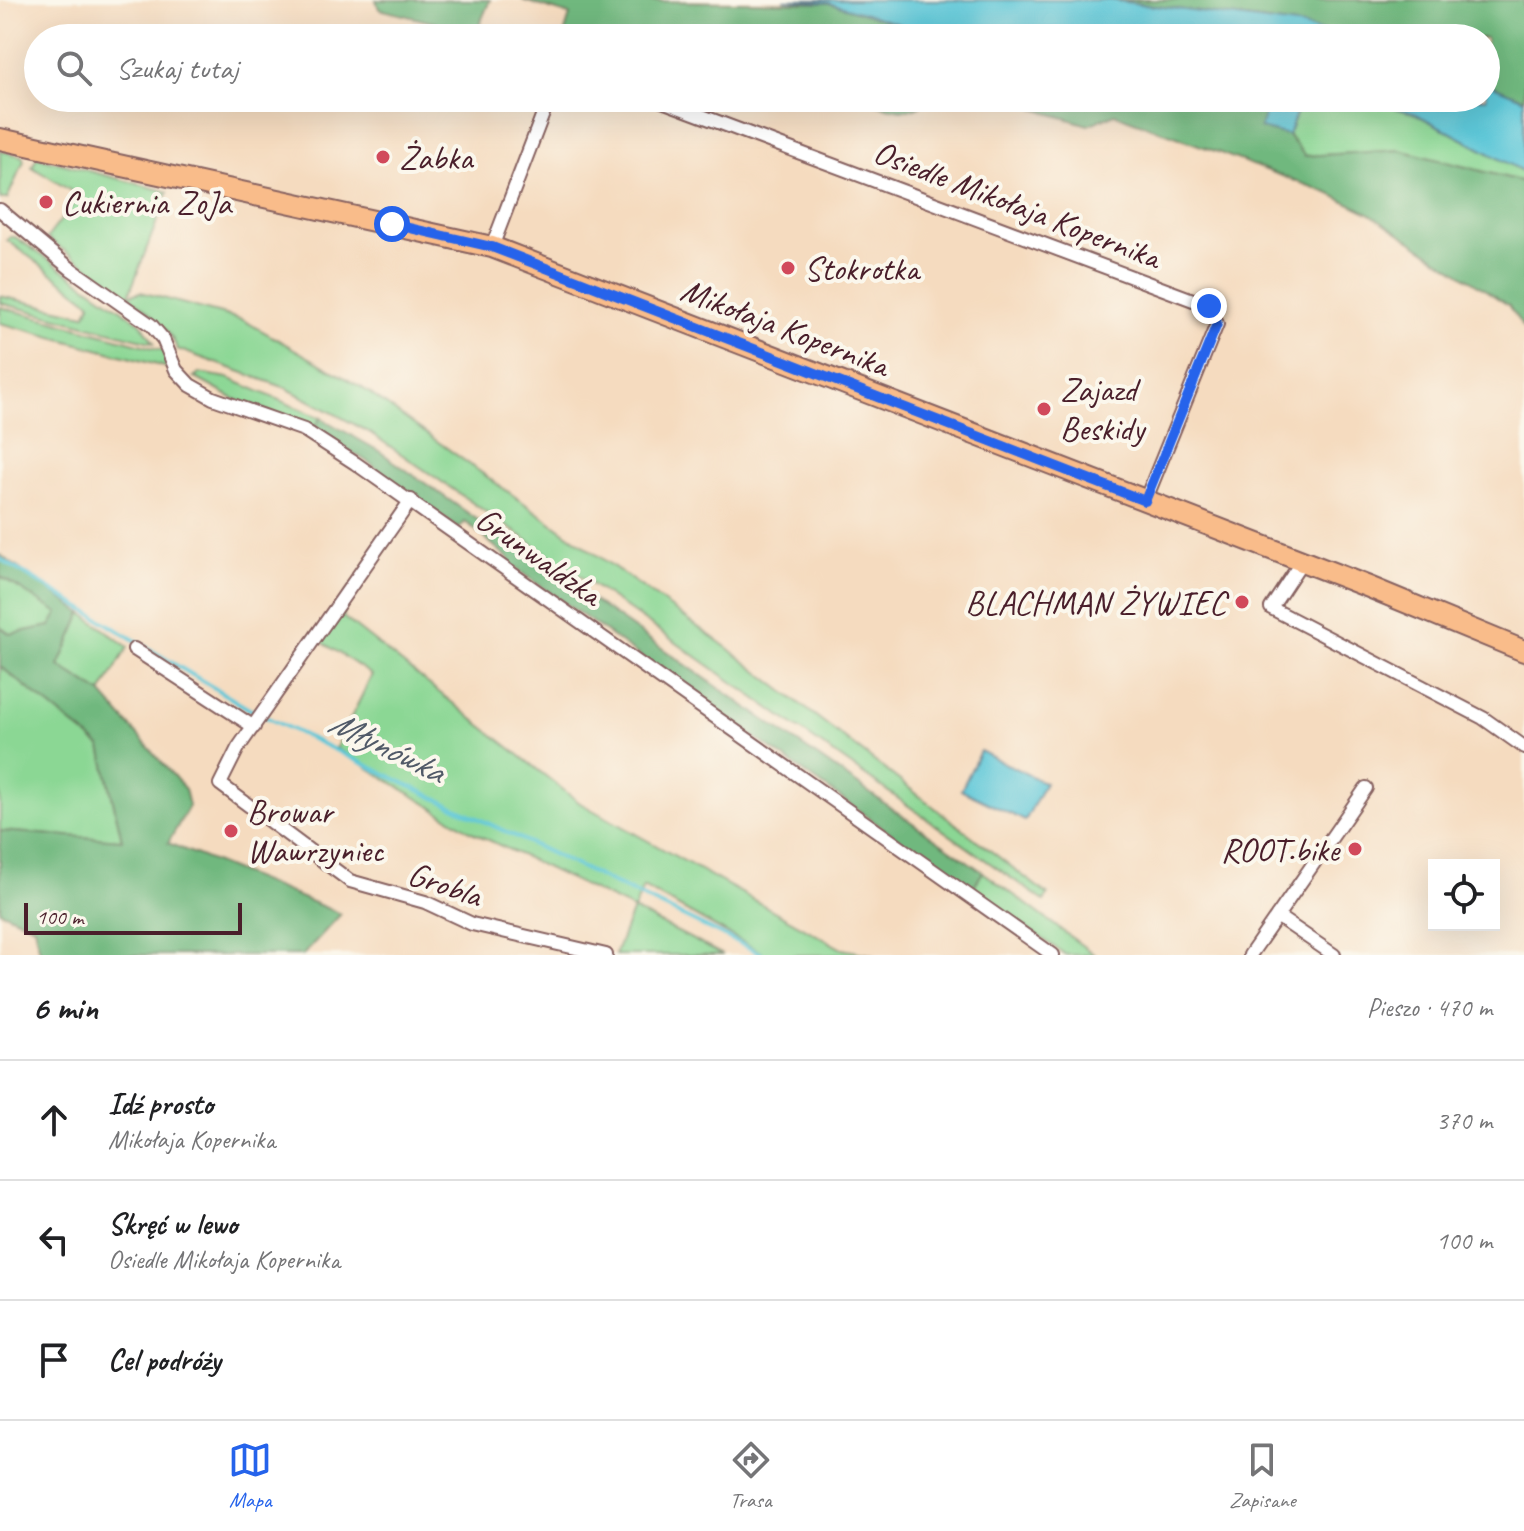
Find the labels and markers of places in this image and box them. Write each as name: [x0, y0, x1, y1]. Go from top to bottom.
place label: Żabka: [399, 136, 475, 179]
marker: Żabka: [374, 148, 392, 166]
place label: Cukiernia ZoJa: [62, 181, 233, 224]
marker: Cukiernia ZoJa: [37, 193, 55, 211]
place label: Stokrotka: [804, 247, 922, 290]
marker: Stokrotka: [779, 259, 797, 277]
place label: Zajazd Beskidy: [1060, 368, 1146, 450]
marker: Zajazd Beskidy: [1035, 400, 1053, 418]
place label: BLACHMAN ŻYWIEC: [965, 581, 1230, 624]
marker: BLACHMAN ŻYWIEC: [1233, 593, 1251, 611]
place label: Browar Wawrzyniec: [247, 790, 385, 872]
marker: Browar Wawrzyniec: [222, 822, 240, 840]
place label: ROOT.bike: [1221, 828, 1341, 871]
marker: ROOT.bike: [1346, 840, 1364, 858]

